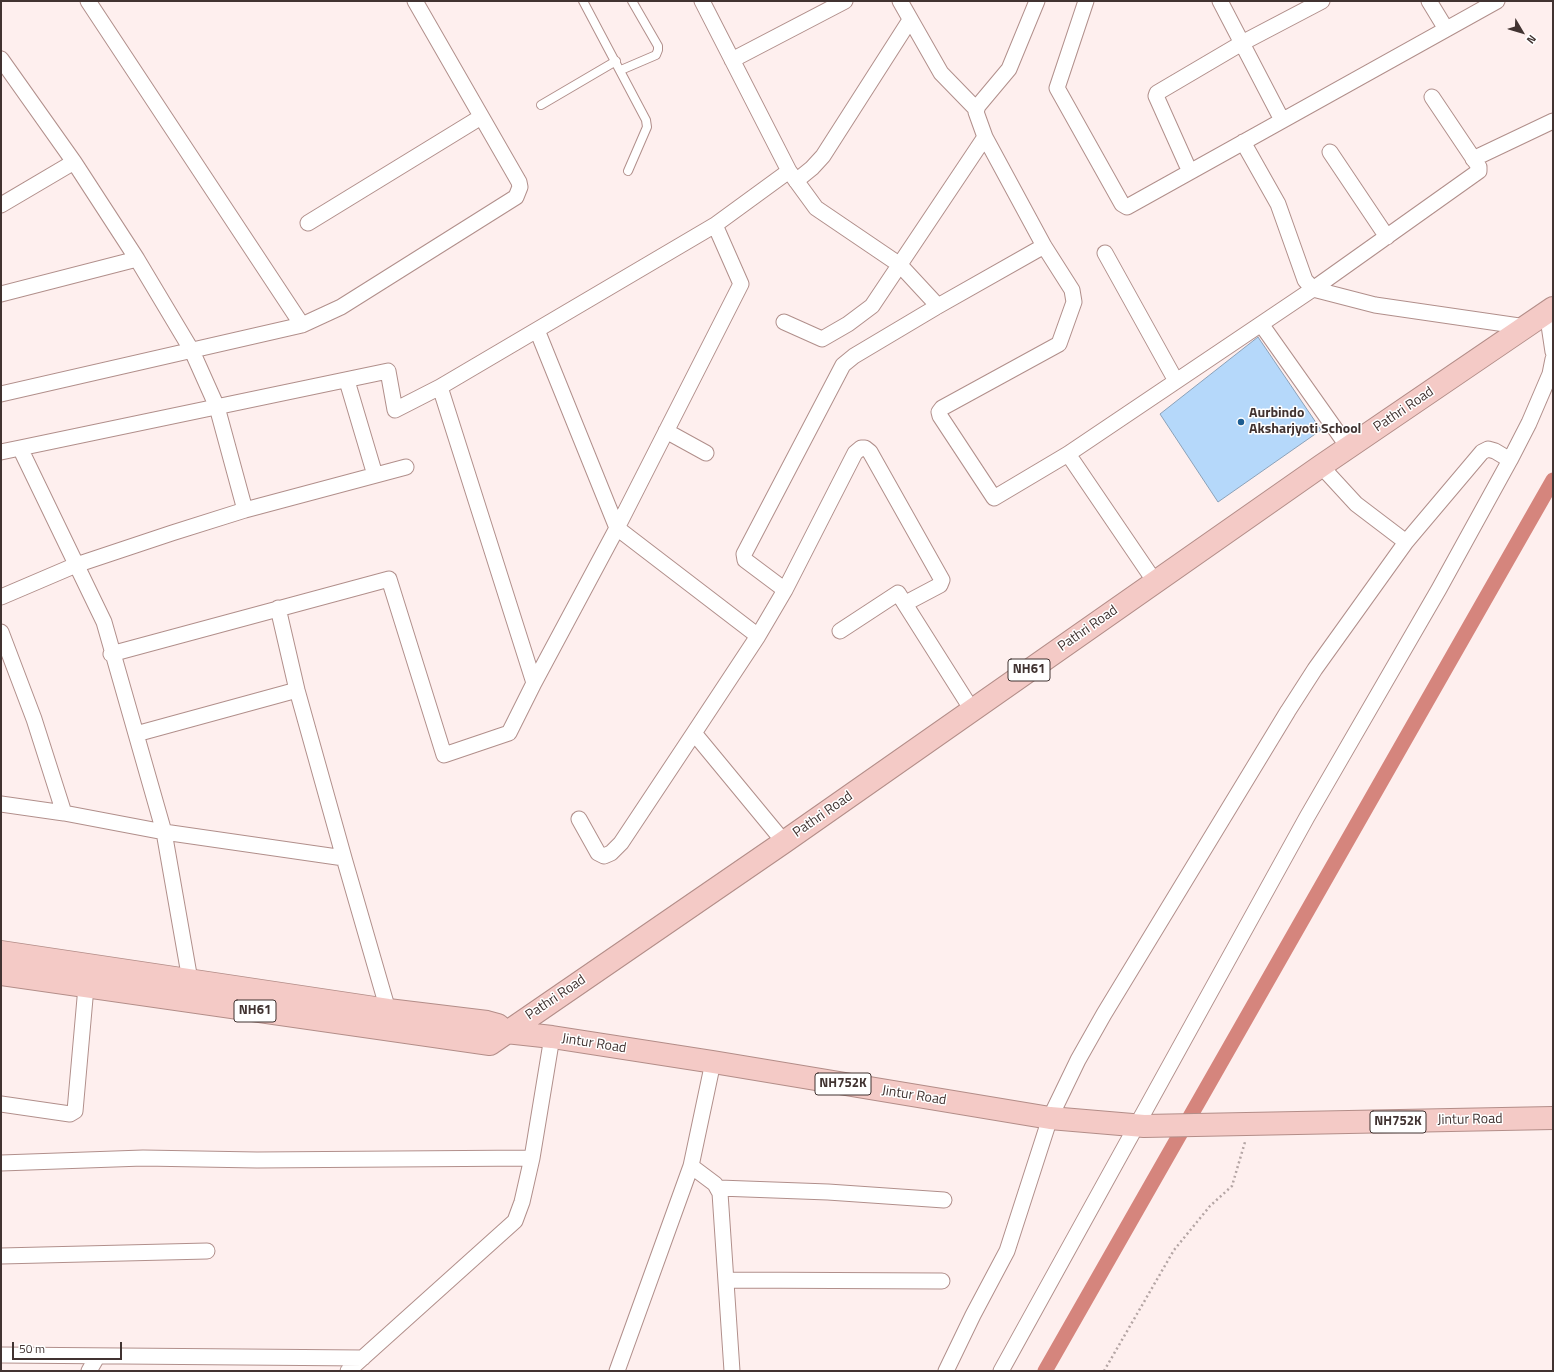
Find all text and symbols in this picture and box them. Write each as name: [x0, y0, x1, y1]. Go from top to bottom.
north arrow: [1502, 12, 1542, 52]
text: N: [1523, 31, 1540, 47]
street label: Pathri Road: [1371, 384, 1437, 436]
place label: Aurbindo Aksharjyoti School: [1249, 406, 1361, 438]
marker: Aurbindo Aksharjyoti School: [1236, 417, 1246, 427]
street label: Pathri Road: [1055, 602, 1121, 656]
road number: NH61: [1008, 659, 1050, 681]
street label: Pathri Road: [790, 788, 856, 842]
street label: Pathri Road: [523, 972, 589, 1024]
road number: NH61: [234, 1000, 276, 1022]
street label: Jintur Road: [561, 1031, 627, 1057]
road number: NH752K: [815, 1073, 871, 1095]
street label: Jintur Road: [881, 1083, 947, 1109]
road number: NH752K: [1370, 1111, 1426, 1133]
street label: Jintur Road: [1437, 1111, 1503, 1129]
scale bar: [14, 1334, 124, 1360]
text: 50 m: [19, 1339, 45, 1358]

